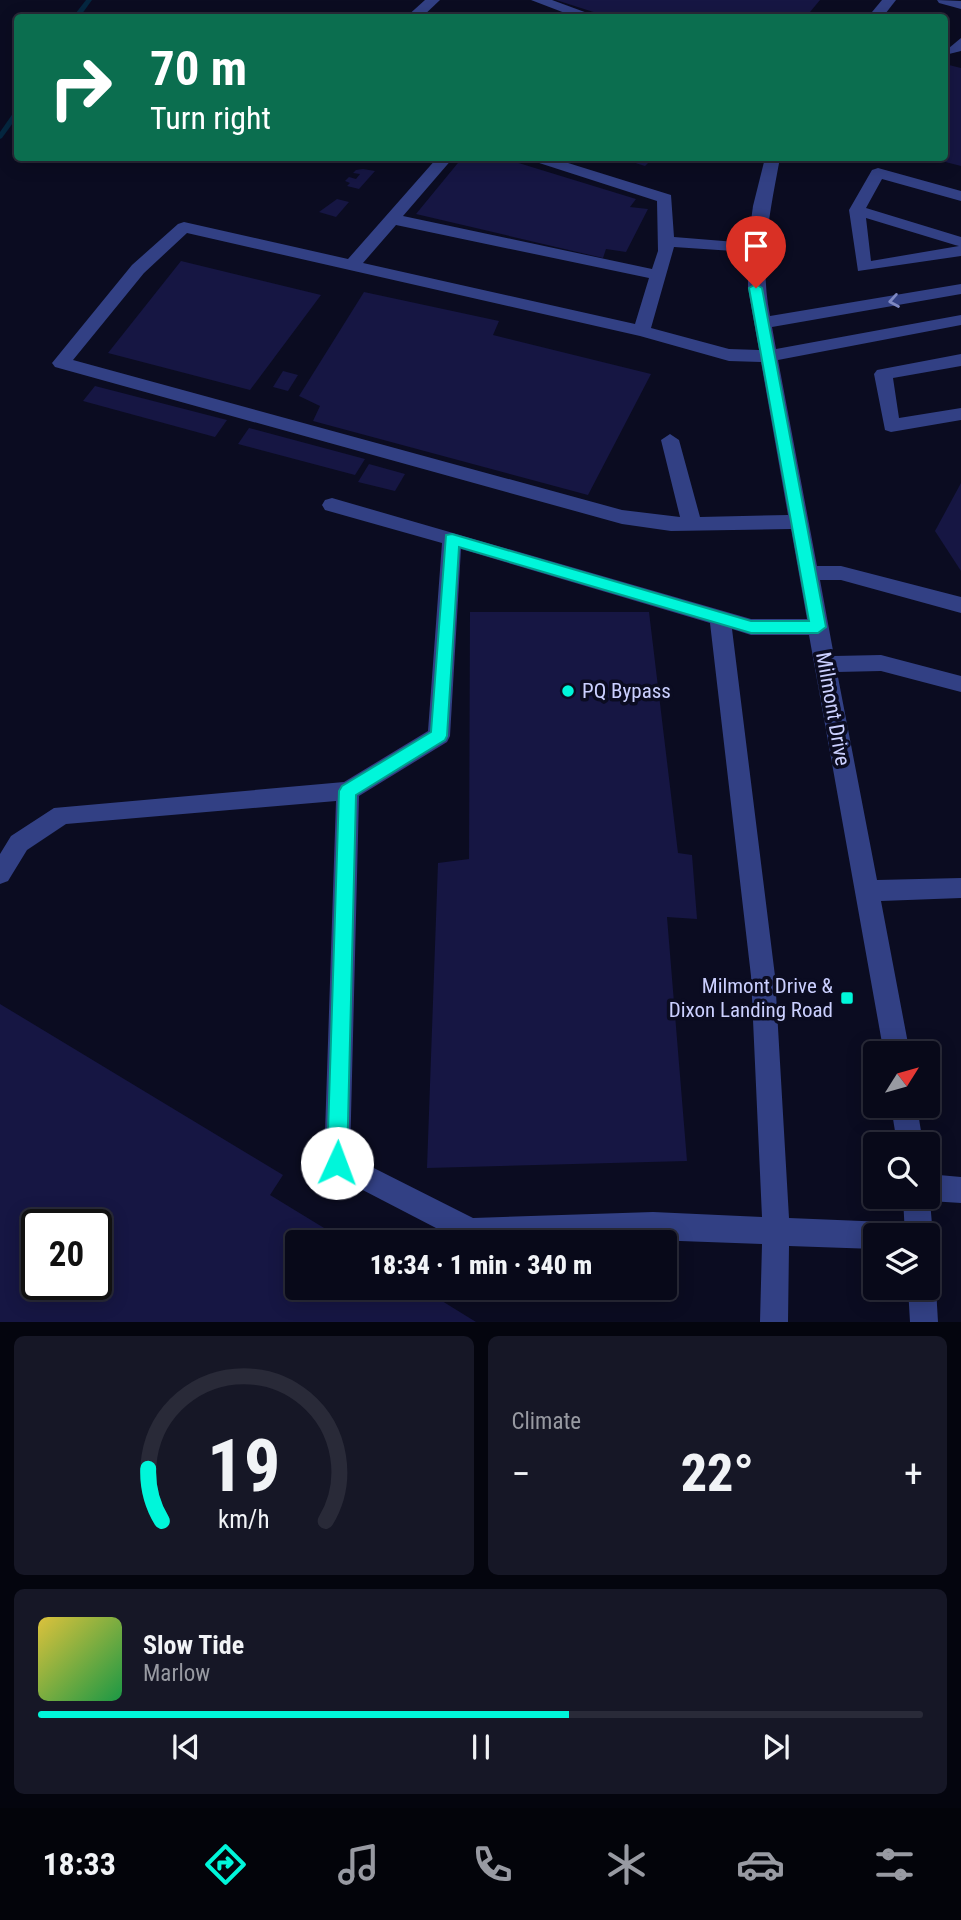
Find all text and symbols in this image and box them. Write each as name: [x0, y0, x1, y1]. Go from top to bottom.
text: 70 m: [150, 40, 247, 97]
icon: right: [35, 42, 126, 133]
text: Turn right: [150, 99, 271, 137]
pin: [726, 216, 786, 288]
icon: arrive: [737, 227, 775, 265]
one-way arrow: [888, 293, 900, 308]
street label: Milmont Drive: [811, 650, 855, 768]
place label: PQ Bypass: [582, 679, 671, 703]
marker: PQ Bypass: [560, 683, 576, 699]
place label: Milmont Drive & Dixon Landing Road: [669, 974, 834, 1022]
marker: Milmont Drive & Dixon Landing Road: [839, 990, 855, 1006]
north arrow: [863, 1041, 940, 1118]
map controls: [863, 1041, 940, 1300]
position arrow: [300, 1126, 374, 1200]
button: search: [863, 1132, 940, 1209]
speed limit sign: 20: [21, 1209, 112, 1300]
button: layers: [863, 1223, 940, 1300]
text: 18:34 · 1 min · 340 m: [370, 1250, 592, 1280]
text: Climate: [512, 1408, 581, 1435]
text: 19: [207, 1424, 281, 1510]
text: 22°: [681, 1443, 754, 1504]
text: −: [512, 1452, 531, 1496]
text: +: [904, 1452, 923, 1496]
text: km/h: [218, 1505, 269, 1534]
text: Slow Tide: [143, 1630, 244, 1660]
text: Marlow: [143, 1660, 210, 1687]
icon: previous: [167, 1728, 205, 1766]
icon: pause: [462, 1728, 500, 1766]
icon: next: [757, 1728, 795, 1766]
icon: directions: [201, 1840, 250, 1889]
icon: music: [334, 1840, 383, 1889]
icon: phone: [468, 1840, 517, 1889]
icon: climate: [602, 1840, 651, 1889]
icon: car: [736, 1840, 785, 1889]
icon: filters: [870, 1840, 919, 1889]
text: 18:33: [42, 1845, 116, 1883]

